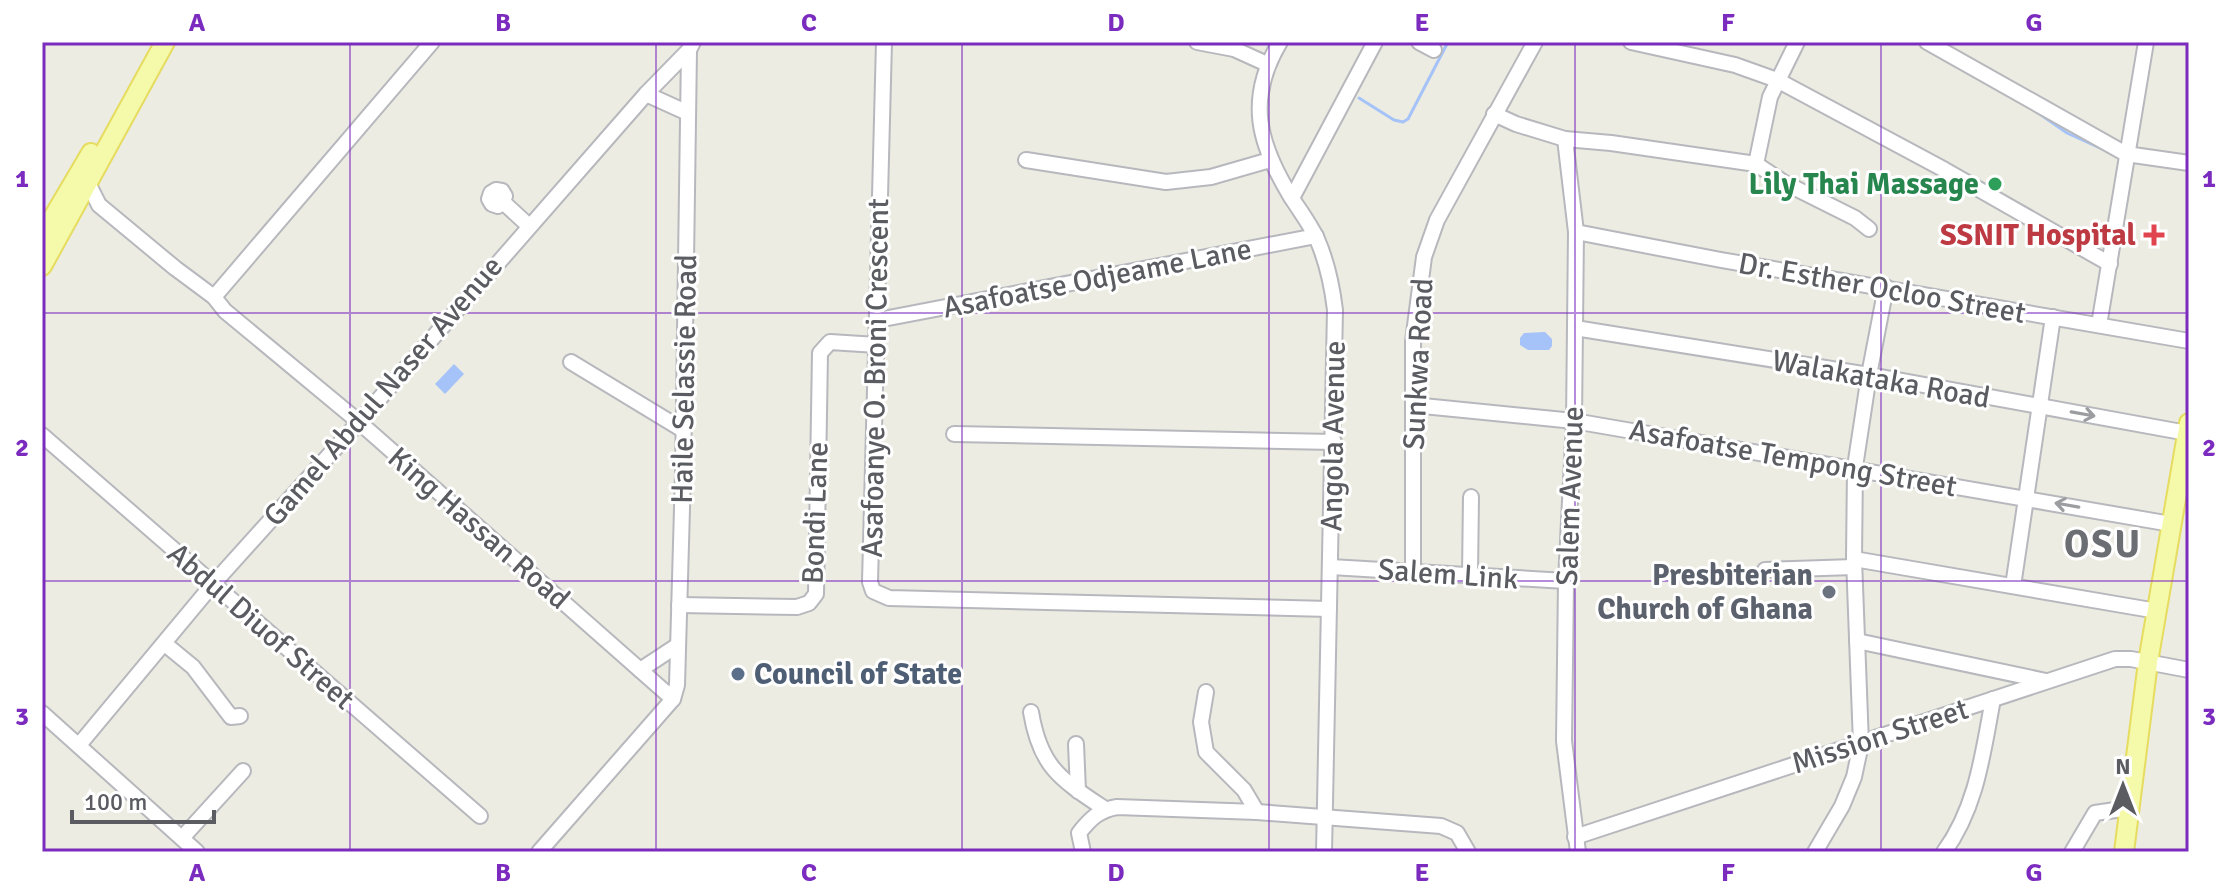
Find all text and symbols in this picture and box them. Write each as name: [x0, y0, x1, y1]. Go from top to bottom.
text: A: [189, 7, 206, 39]
text: B: [495, 7, 511, 39]
text: C: [801, 7, 817, 39]
text: D: [1107, 7, 1125, 39]
text: E: [1415, 7, 1429, 39]
text: F: [1721, 7, 1735, 39]
text: G: [2025, 7, 2043, 39]
text: 1: [15, 163, 29, 195]
text: 1: [2202, 163, 2216, 195]
place label: Lily Thai Massage: [1748, 166, 1979, 203]
marker: Lily Thai Massage: [1986, 175, 2004, 193]
street label: Asafoanye O. Broni Crescent: [854, 198, 897, 558]
place label: SSNIT Hospital: [1940, 217, 2136, 254]
marker: SSNIT Hospital: [2143, 224, 2165, 246]
street label: Asafoatse Odjeame Lane: [940, 230, 1255, 327]
street label: Dr. Esther Ocloo Street: [1735, 245, 2028, 332]
street label: Gamel Abdul Naser Avenue: [256, 249, 511, 534]
street label: Haile Selassie Road: [664, 254, 705, 504]
street label: Sunkwa Road: [1396, 277, 1441, 451]
street label: Angola Avenue: [1313, 340, 1354, 532]
street label: Walakataka Road: [1769, 342, 1993, 417]
street label: Salem Avenue: [1549, 406, 1592, 586]
one-way arrow: [2070, 408, 2095, 423]
street label: Asafoatse Tempong Street: [1626, 411, 1960, 506]
text: 2: [15, 432, 29, 464]
text: 2: [2202, 432, 2216, 464]
street label: King Hassan Road: [380, 439, 577, 617]
street label: Bondi Lane: [795, 441, 836, 585]
one-way arrow: [2055, 497, 2080, 512]
district label: OSU: [2064, 521, 2142, 568]
street label: Abdul Diuof Street: [159, 535, 362, 718]
street label: Salem Link: [1377, 551, 1519, 598]
place label: Presbiterian Church of Ghana: [1597, 557, 1813, 628]
marker: Presbiterian Church of Ghana: [1820, 583, 1838, 601]
place label: Council of State: [754, 656, 962, 693]
marker: Council of State: [729, 665, 747, 683]
street label: Mission Street: [1787, 691, 1973, 782]
text: 3: [15, 701, 29, 733]
text: 3: [2202, 701, 2216, 733]
north arrow: [2083, 746, 2163, 826]
text: N: [2115, 753, 2131, 780]
scale bar: [72, 774, 214, 824]
text: 100 m: [84, 787, 147, 817]
text: A: [189, 857, 206, 889]
text: B: [495, 857, 511, 889]
text: C: [801, 857, 817, 889]
text: D: [1107, 857, 1125, 889]
text: E: [1415, 857, 1429, 889]
text: F: [1721, 857, 1735, 889]
text: G: [2025, 857, 2043, 889]

